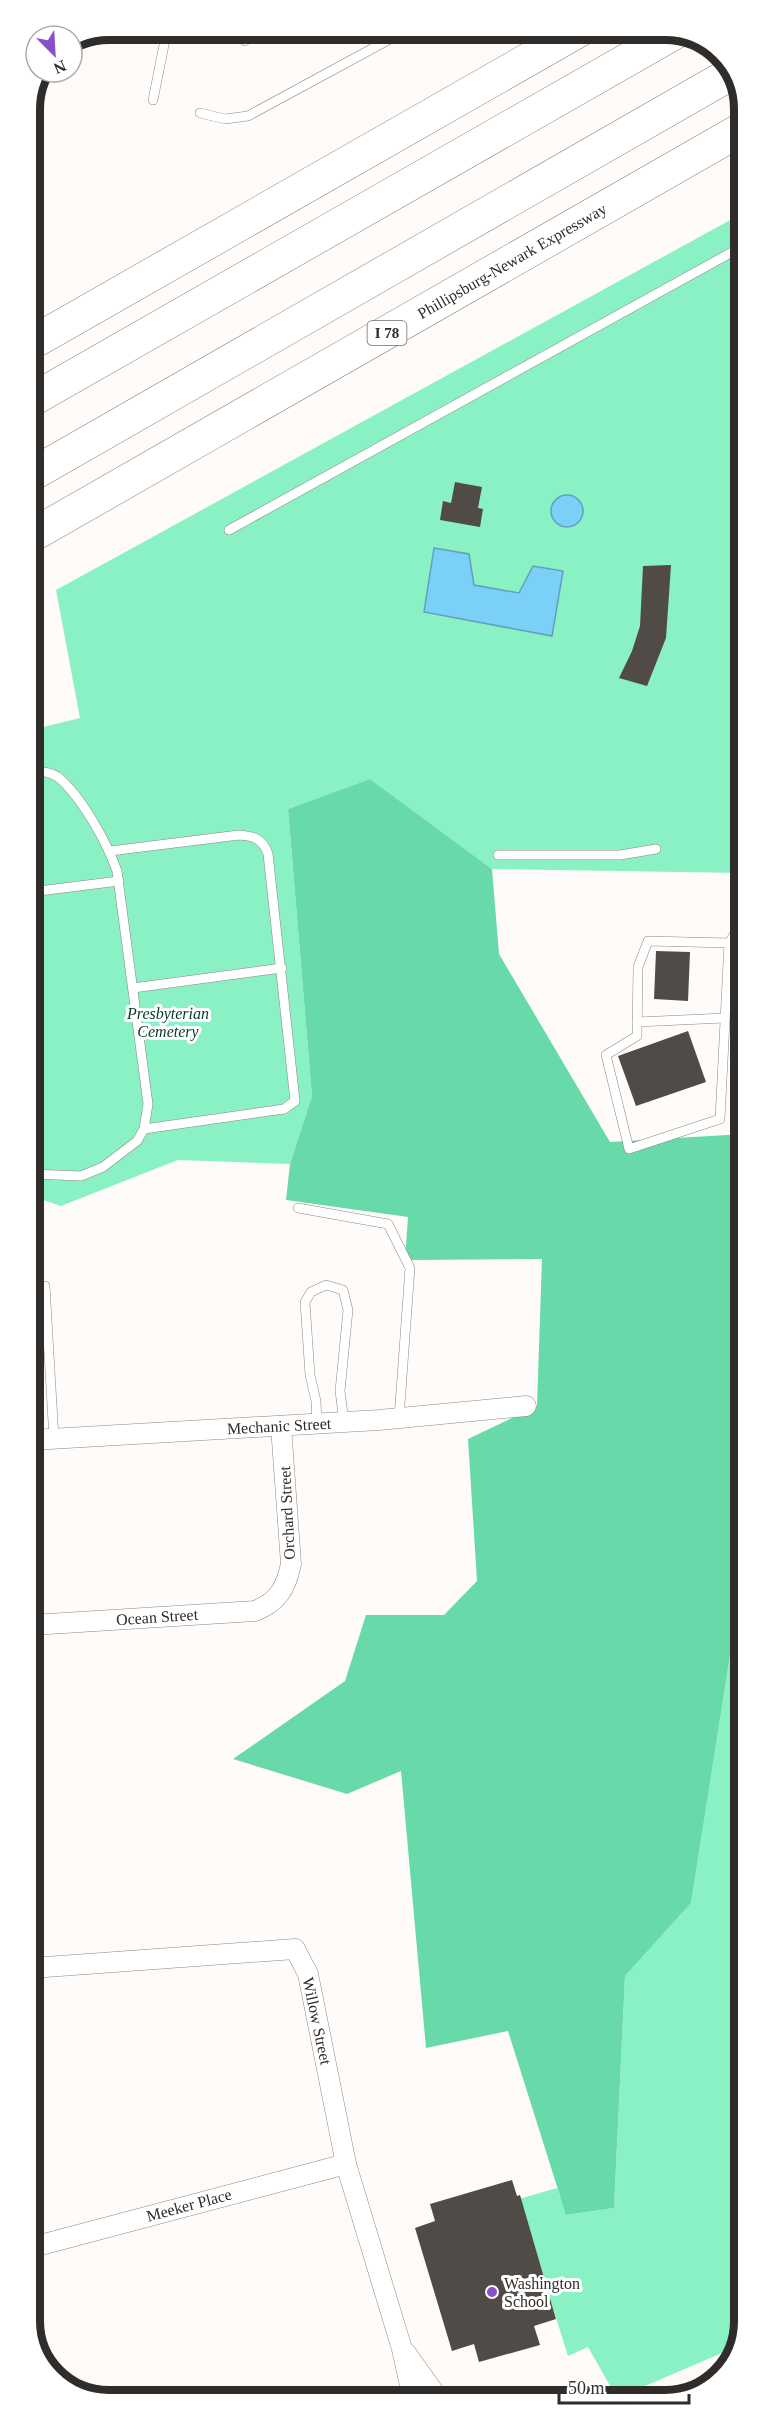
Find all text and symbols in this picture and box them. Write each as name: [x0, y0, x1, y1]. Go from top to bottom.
north arrow: [24, 24, 84, 84]
text: N: [51, 57, 69, 78]
street label: Phillipsburg-Newark Expressway: [415, 200, 610, 323]
road number: I 78: [368, 321, 406, 345]
park label: Presbyterian Cemetery: [126, 1005, 209, 1041]
street label: Mechanic Street: [226, 1415, 332, 1437]
street label: Orchard Street: [276, 1465, 298, 1560]
street label: Ocean Street: [115, 1606, 199, 1628]
street label: Willow Street: [299, 1976, 335, 2067]
street label: Meeker Place: [145, 2185, 233, 2225]
place label: Washington School: [504, 2275, 580, 2310]
marker: Washington School: [485, 2285, 499, 2299]
scale bar: [559, 2367, 690, 2405]
text: 50 m: [568, 2378, 605, 2398]

